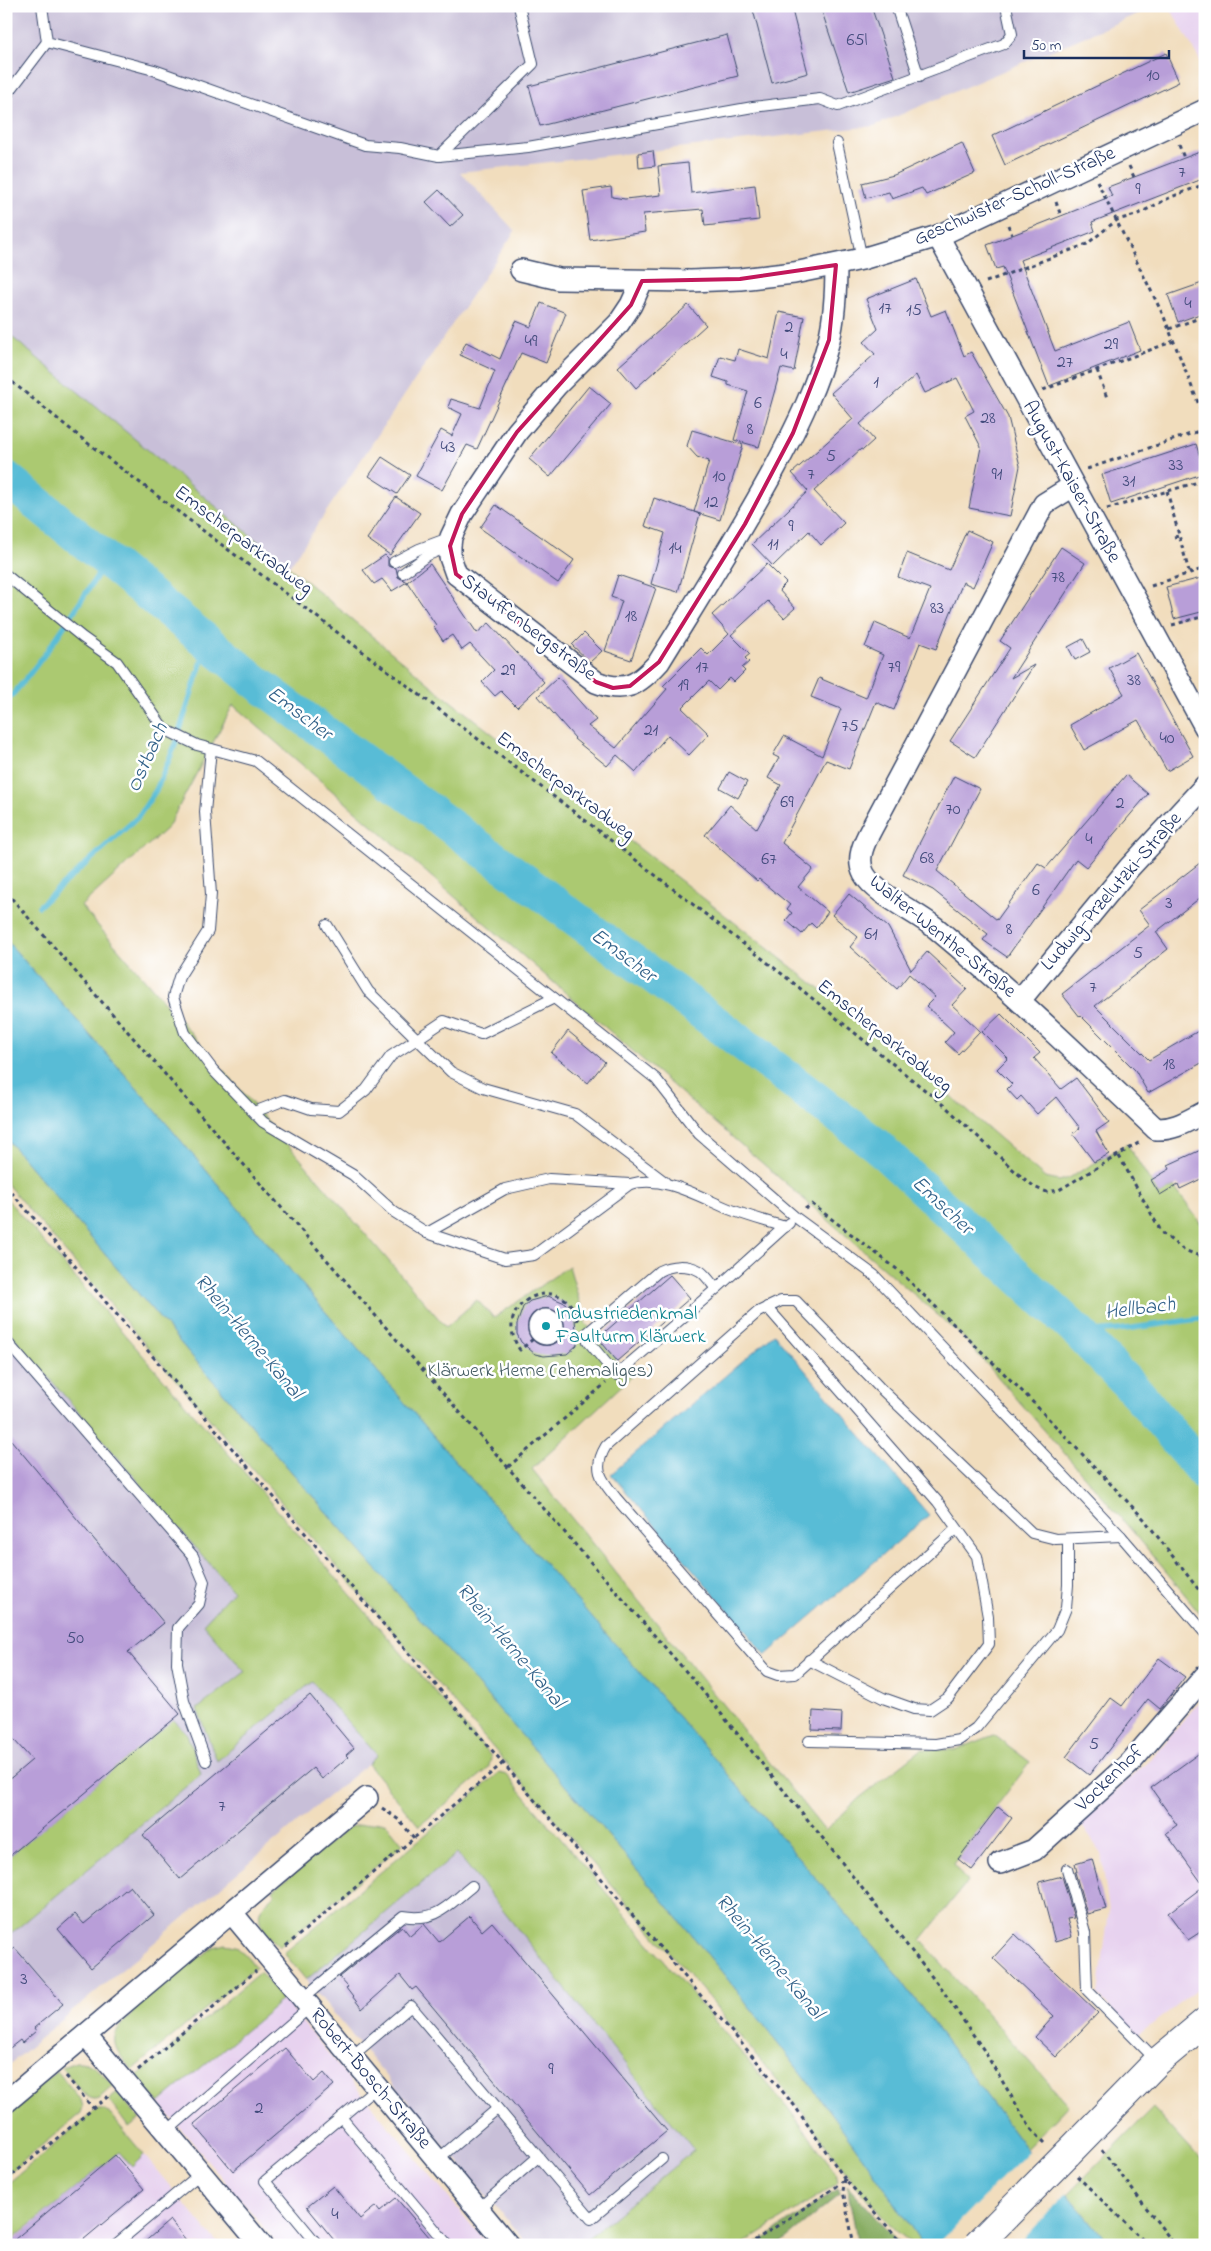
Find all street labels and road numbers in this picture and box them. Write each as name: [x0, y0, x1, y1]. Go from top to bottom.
street label: Geschwister-Scholl-Straße: [910, 139, 1120, 254]
street label: August-Kaiser-Straße: [1013, 396, 1128, 569]
street label: Emscherparkradweg: [167, 479, 319, 604]
street label: Stauffenbergstraße: [454, 567, 602, 689]
street label: Emscherparkradweg: [489, 725, 641, 850]
street label: Ludwig-Przelutzki-Straße: [1035, 806, 1190, 979]
street label: Walter-Wenthe-Straße: [862, 868, 1022, 1006]
street label: Emscherparkradweg: [809, 973, 958, 1102]
street label: Vockenhof: [1068, 1738, 1151, 1820]
street label: Robert-Bosch-Straße: [302, 2002, 438, 2156]

